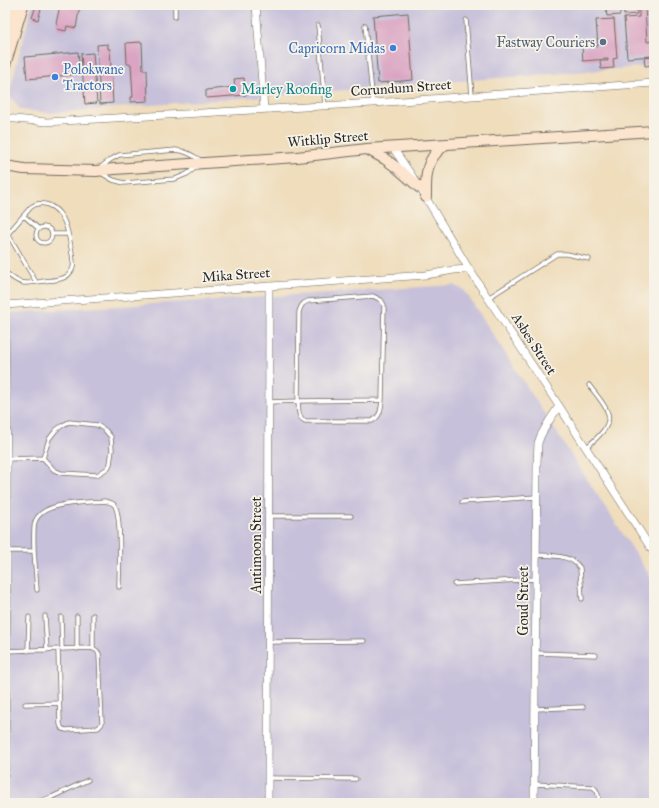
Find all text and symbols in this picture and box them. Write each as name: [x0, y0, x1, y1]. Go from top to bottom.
place label: Fastway Couriers: [496, 34, 595, 51]
marker: Fastway Couriers: [598, 37, 608, 47]
place label: Capricorn Midas: [288, 40, 385, 57]
marker: Capricorn Midas: [388, 43, 398, 53]
place label: Polokwane Tractors: [63, 61, 124, 94]
marker: Polokwane Tractors: [50, 72, 60, 82]
street label: Corundum Street: [350, 76, 452, 100]
place label: Marley Roofing: [241, 81, 332, 98]
marker: Marley Roofing: [228, 84, 238, 94]
street label: Witklip Street: [287, 127, 369, 151]
street label: Mika Street: [201, 264, 271, 286]
street label: Asbes Street: [507, 309, 560, 378]
street label: Antimoon Street: [248, 496, 265, 595]
street label: Goud Street: [515, 566, 532, 636]

